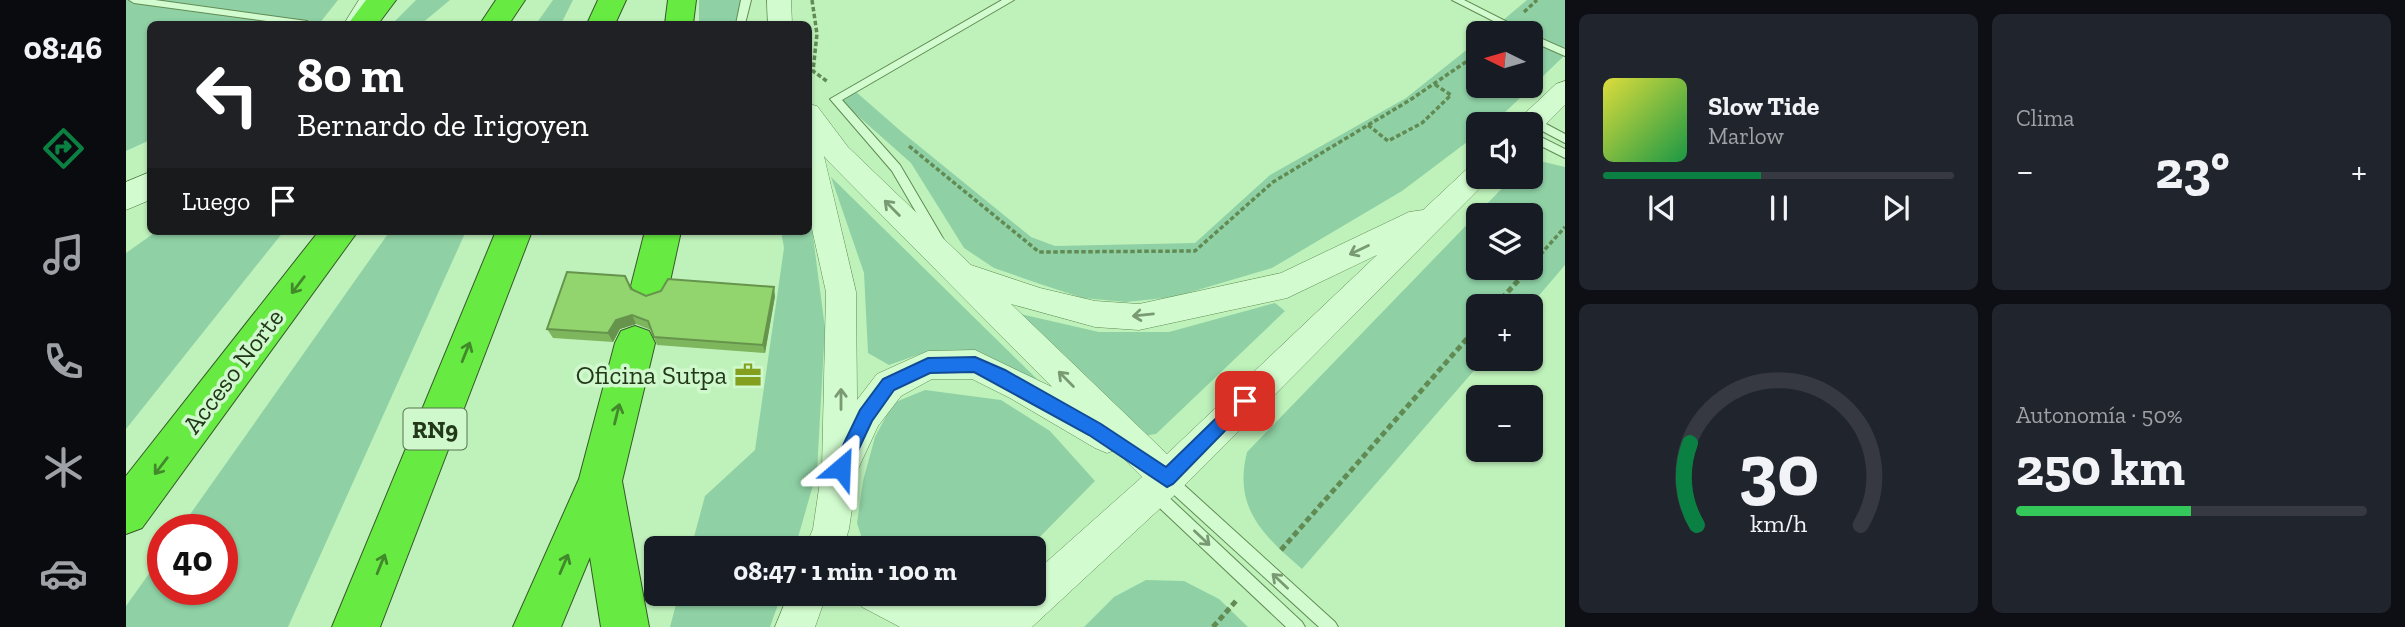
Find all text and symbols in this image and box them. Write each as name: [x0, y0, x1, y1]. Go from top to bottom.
north arrow: [1466, 21, 1544, 98]
map controls: [1466, 21, 1543, 462]
text: 08:46: [23, 29, 103, 67]
text: 80 m: [297, 46, 404, 105]
icon: left: [182, 49, 273, 140]
text: Slow Tide: [1708, 90, 1819, 122]
text: Clima: [2016, 104, 2074, 132]
text: Bernardo de Irigoyen: [297, 106, 589, 144]
button: sound: [1466, 112, 1543, 189]
text: Marlow: [1708, 122, 1784, 150]
icon: directions: [39, 124, 88, 173]
text: 23°: [2155, 139, 2230, 201]
text: −: [2016, 148, 2034, 194]
text: +: [2351, 148, 2367, 194]
icon: arrive: [264, 182, 302, 220]
text: Luego: [182, 185, 250, 217]
icon: previous: [1643, 189, 1681, 227]
icon: pause: [1760, 189, 1798, 227]
icon: next: [1877, 189, 1915, 227]
one-way arrow: [884, 199, 901, 216]
button: layers: [1466, 203, 1543, 280]
icon: music: [39, 230, 88, 279]
one-way arrow: [1349, 243, 1370, 257]
one-way arrow: [291, 276, 306, 294]
button: +: [1466, 294, 1543, 371]
street label: Acceso Norte: [176, 302, 290, 440]
one-way arrow: [1132, 309, 1155, 322]
icon: phone: [39, 337, 88, 386]
one-way arrow: [460, 342, 473, 364]
place label: Oficina Sutpa: [576, 359, 727, 391]
office icon: Oficina Sutpa: [733, 360, 763, 390]
one-way arrow: [1057, 370, 1074, 387]
pin: [1215, 371, 1275, 431]
icon: arrive: [1226, 382, 1264, 420]
button: −: [1466, 385, 1543, 462]
one-way arrow: [834, 388, 848, 411]
text: Autonomía · 50%: [2016, 401, 2182, 429]
one-way arrow: [611, 404, 624, 426]
road number: RN9: [404, 408, 466, 449]
text: 30: [1738, 426, 1819, 514]
position arrow: [804, 431, 878, 505]
text: 250 km: [2016, 436, 2185, 498]
icon: climate: [39, 443, 88, 492]
one-way arrow: [153, 457, 168, 475]
text: km/h: [1750, 507, 1807, 537]
speed limit sign: 40: [147, 514, 238, 605]
one-way arrow: [1193, 529, 1210, 546]
icon: car: [39, 549, 88, 598]
one-way arrow: [376, 553, 389, 575]
one-way arrow: [558, 554, 571, 576]
text: 08:47 · 1 min · 100 m: [733, 555, 957, 587]
one-way arrow: [1271, 573, 1289, 589]

